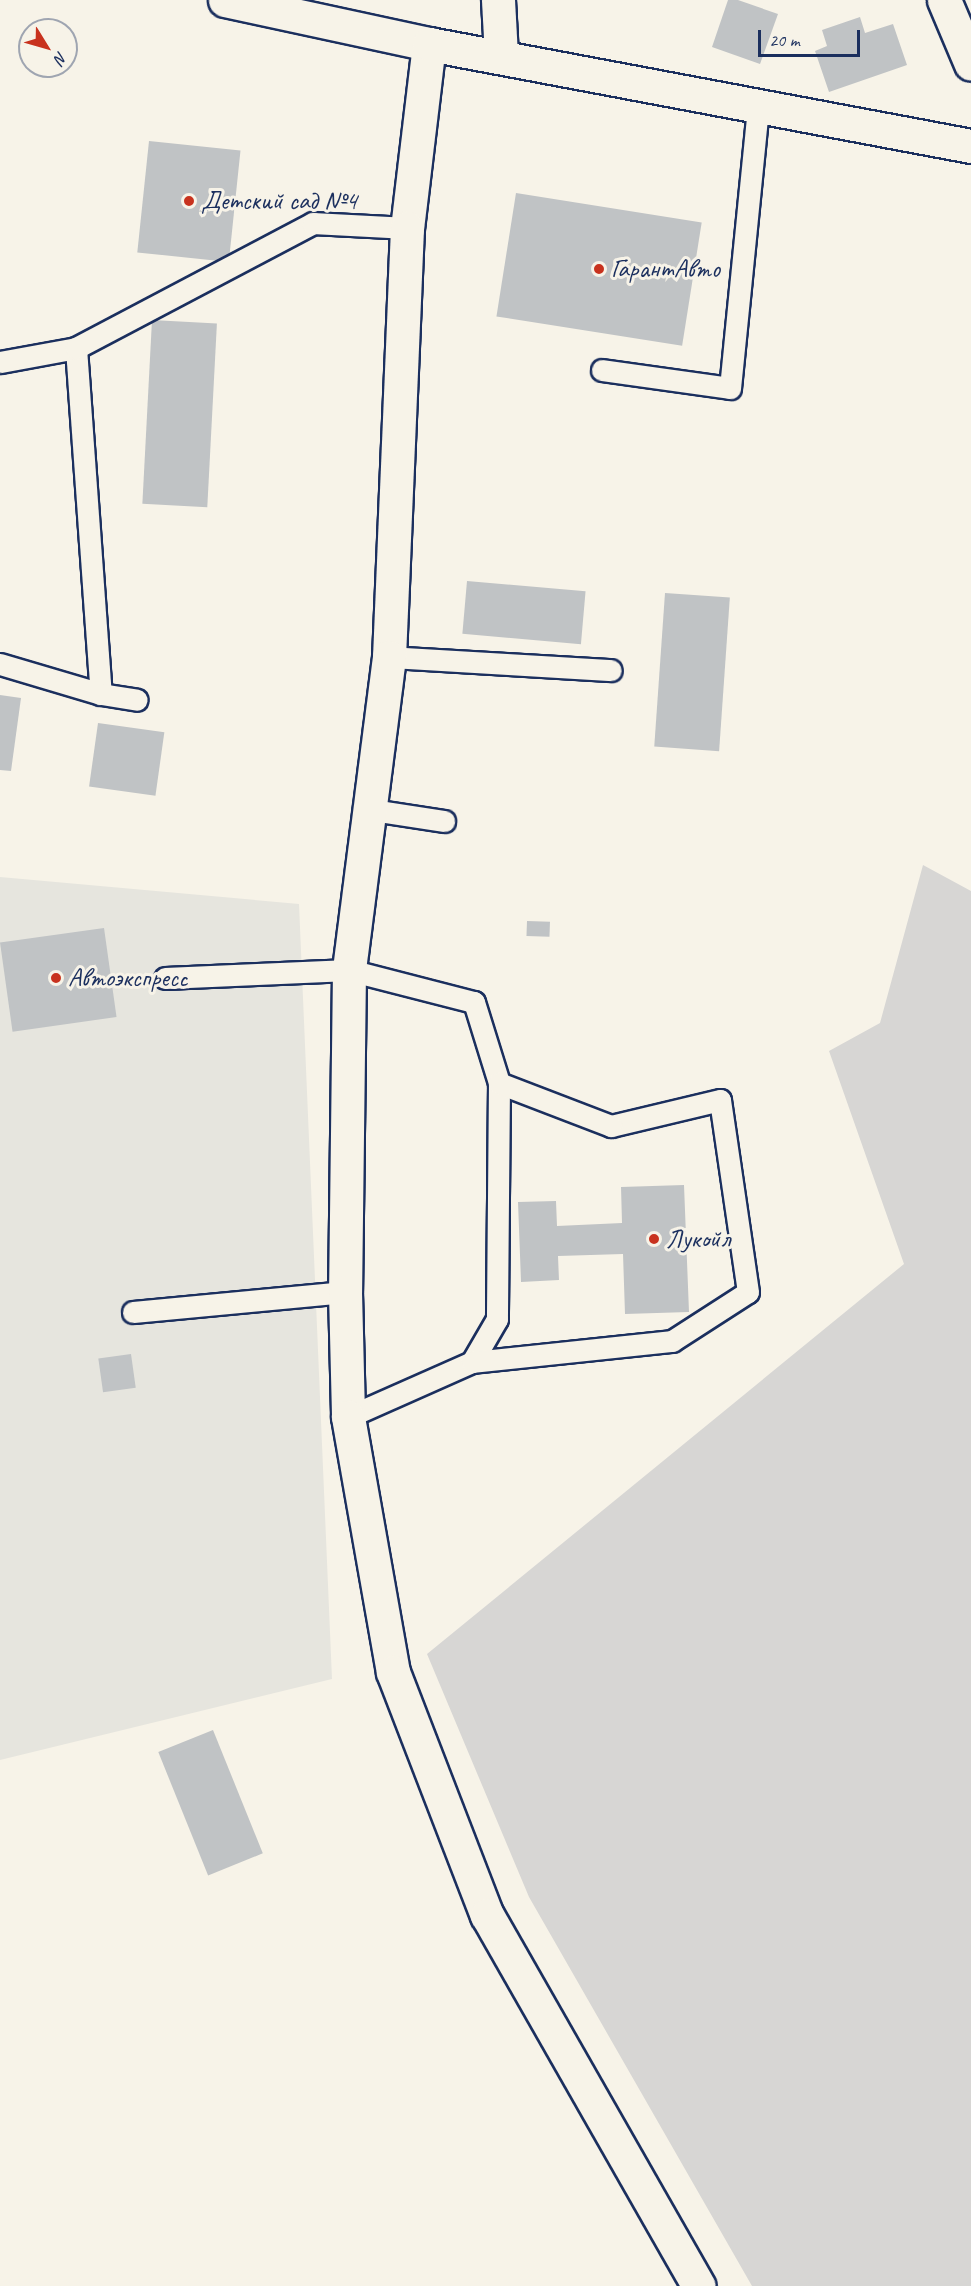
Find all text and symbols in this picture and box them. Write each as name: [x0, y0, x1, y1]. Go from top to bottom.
north arrow: [18, 18, 78, 78]
scale bar: [761, 18, 863, 56]
text: 20 m: [769, 29, 800, 51]
text: N: [50, 48, 72, 68]
place label: Детский сад №4: [201, 185, 357, 217]
marker: Детский сад №4: [182, 194, 196, 208]
place label: ГарантАвто: [611, 253, 720, 285]
marker: ГарантАвто: [592, 262, 606, 276]
place label: Автоэкспресс: [68, 962, 188, 994]
marker: Автоэкспресс: [49, 971, 63, 985]
place label: Лукойл: [666, 1223, 730, 1255]
marker: Лукойл: [647, 1232, 661, 1246]

